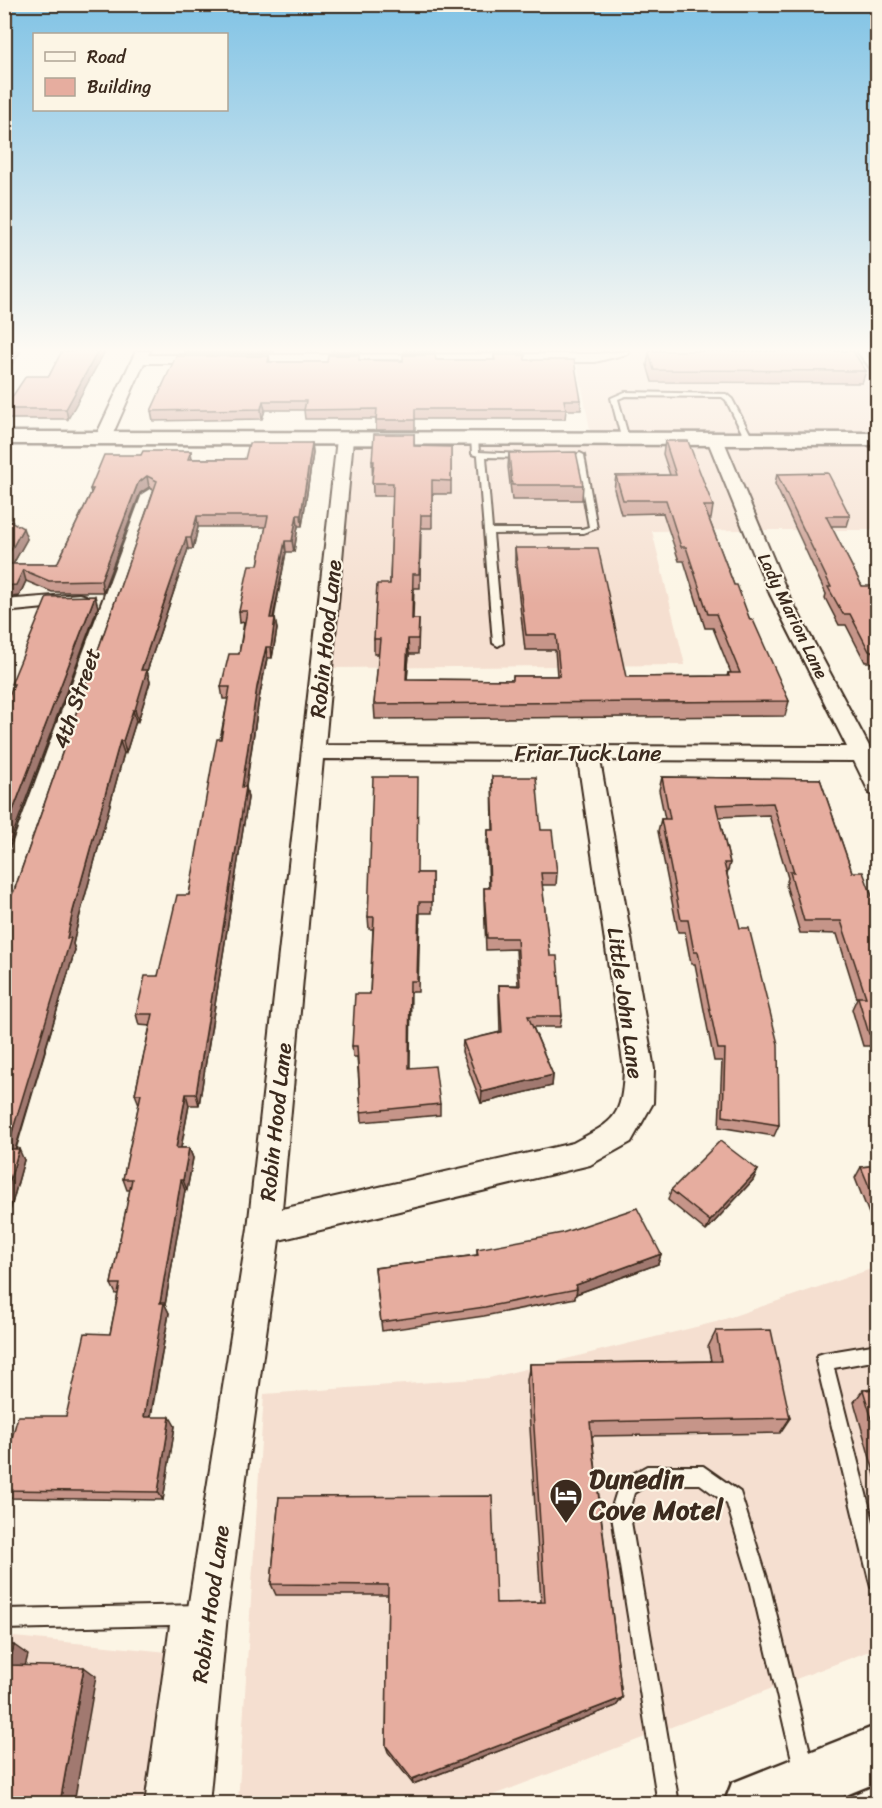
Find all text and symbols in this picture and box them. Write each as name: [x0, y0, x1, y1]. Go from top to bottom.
legend: [33, 33, 228, 111]
text: Road: [87, 41, 127, 73]
text: Building: [87, 71, 151, 103]
street label: Lady Marion Lane: [749, 547, 838, 685]
street label: Robin Hood Lane: [298, 558, 353, 720]
street label: 4th Street: [41, 642, 112, 754]
street label: Friar Tuck Lane: [514, 734, 662, 773]
street label: Little John Lane: [596, 925, 655, 1081]
street label: Robin Hood Lane: [248, 1041, 303, 1203]
place label: Dunedin Cove Motel: [588, 1455, 724, 1534]
hotel icon: Dunedin Cove Motel: [548, 1477, 584, 1524]
street label: Robin Hood Lane: [180, 1522, 241, 1685]

